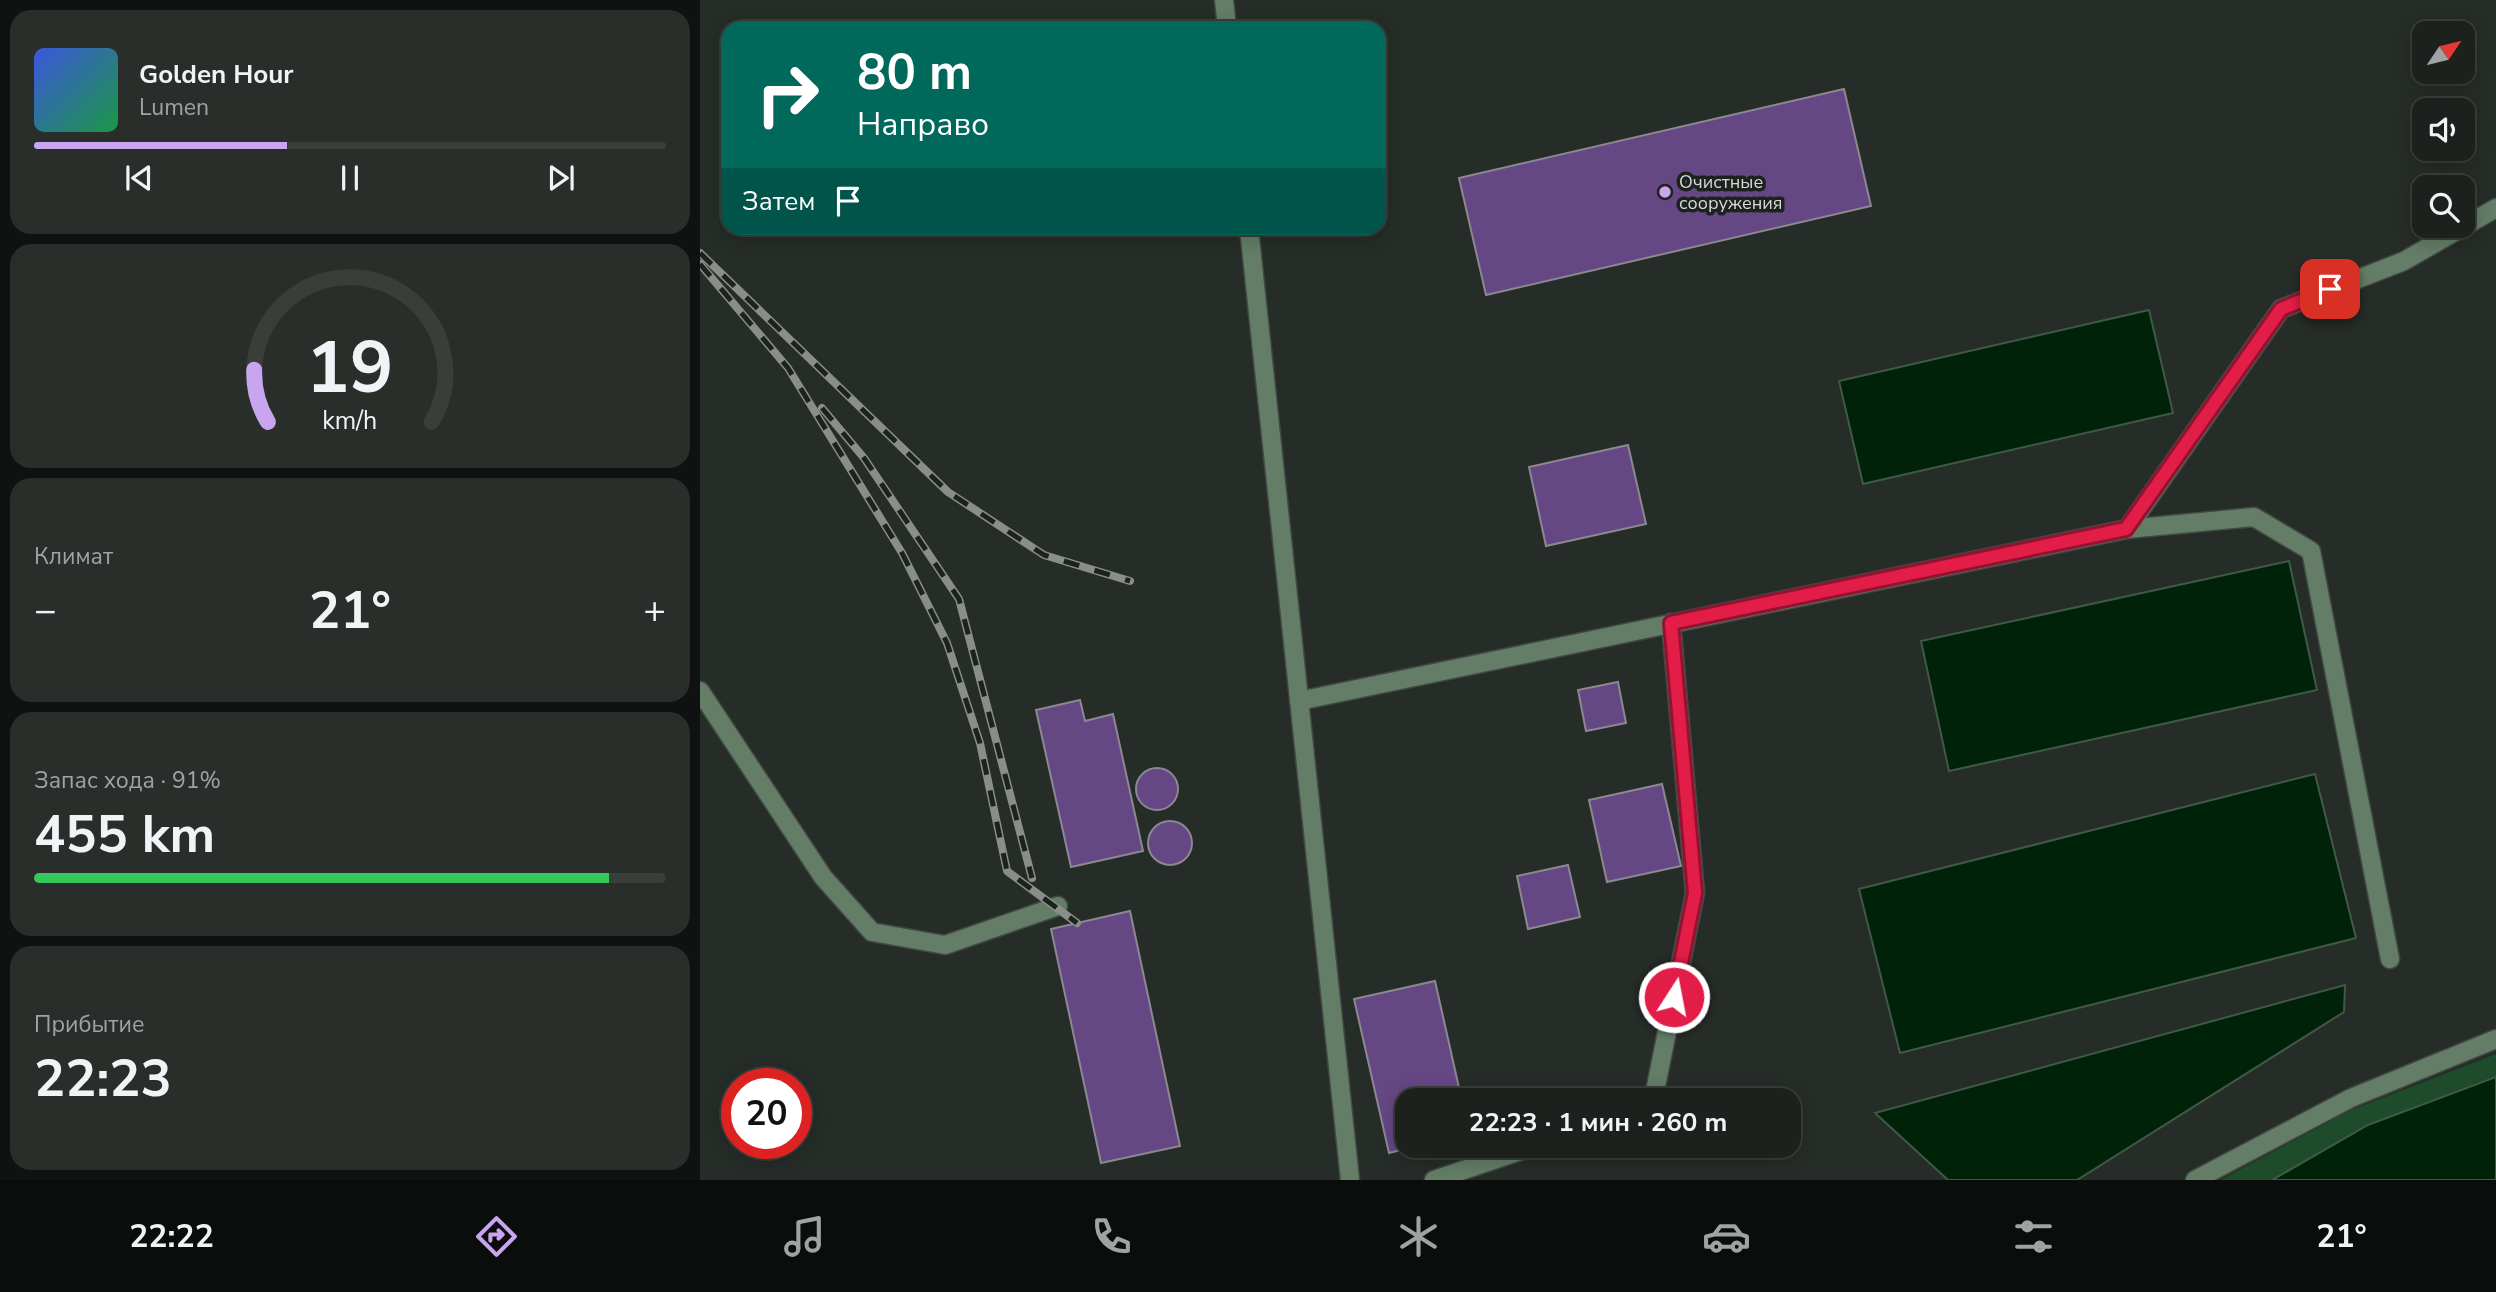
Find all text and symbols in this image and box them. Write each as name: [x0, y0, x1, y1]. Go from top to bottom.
north arrow: [2412, 21, 2474, 84]
map controls: [2412, 21, 2475, 238]
text: 80 m: [857, 39, 972, 106]
icon: right: [742, 49, 833, 140]
text: Golden Hour: [139, 57, 294, 92]
text: Lumen: [139, 92, 209, 123]
button: sound: [2412, 98, 2475, 161]
text: Направо: [857, 103, 989, 146]
icon: previous: [120, 159, 158, 197]
icon: pause: [331, 159, 369, 197]
icon: next: [542, 159, 580, 197]
place label: Очистные сооружения: [1679, 170, 1783, 215]
button: search: [2412, 175, 2475, 238]
icon: arrive: [829, 182, 867, 220]
text: Затем: [742, 184, 815, 219]
marker: Очистные сооружения: [1657, 184, 1673, 200]
pin: [2300, 259, 2360, 319]
icon: arrive: [2311, 270, 2349, 308]
text: 19: [306, 318, 394, 418]
text: km/h: [322, 404, 378, 438]
text: Климат: [34, 541, 113, 572]
text: 21°: [309, 575, 391, 646]
text: −: [34, 585, 57, 636]
text: +: [643, 585, 666, 636]
text: Запас хода · 91%: [34, 765, 221, 796]
text: 455 km: [34, 799, 215, 870]
position arrow: [1637, 960, 1711, 1034]
text: Прибытие: [34, 1009, 144, 1040]
text: 22:23: [34, 1043, 172, 1114]
speed limit sign: 20: [721, 1068, 812, 1159]
text: 22:23 · 1 мин · 260 m: [1469, 1105, 1727, 1140]
icon: directions: [472, 1212, 521, 1261]
icon: music: [780, 1212, 829, 1261]
icon: phone: [1087, 1212, 1136, 1261]
icon: climate: [1394, 1212, 1443, 1261]
icon: car: [1702, 1212, 1751, 1261]
icon: filters: [2009, 1212, 2058, 1261]
text: 22:22: [129, 1215, 214, 1258]
text: 21°: [2316, 1215, 2367, 1258]

